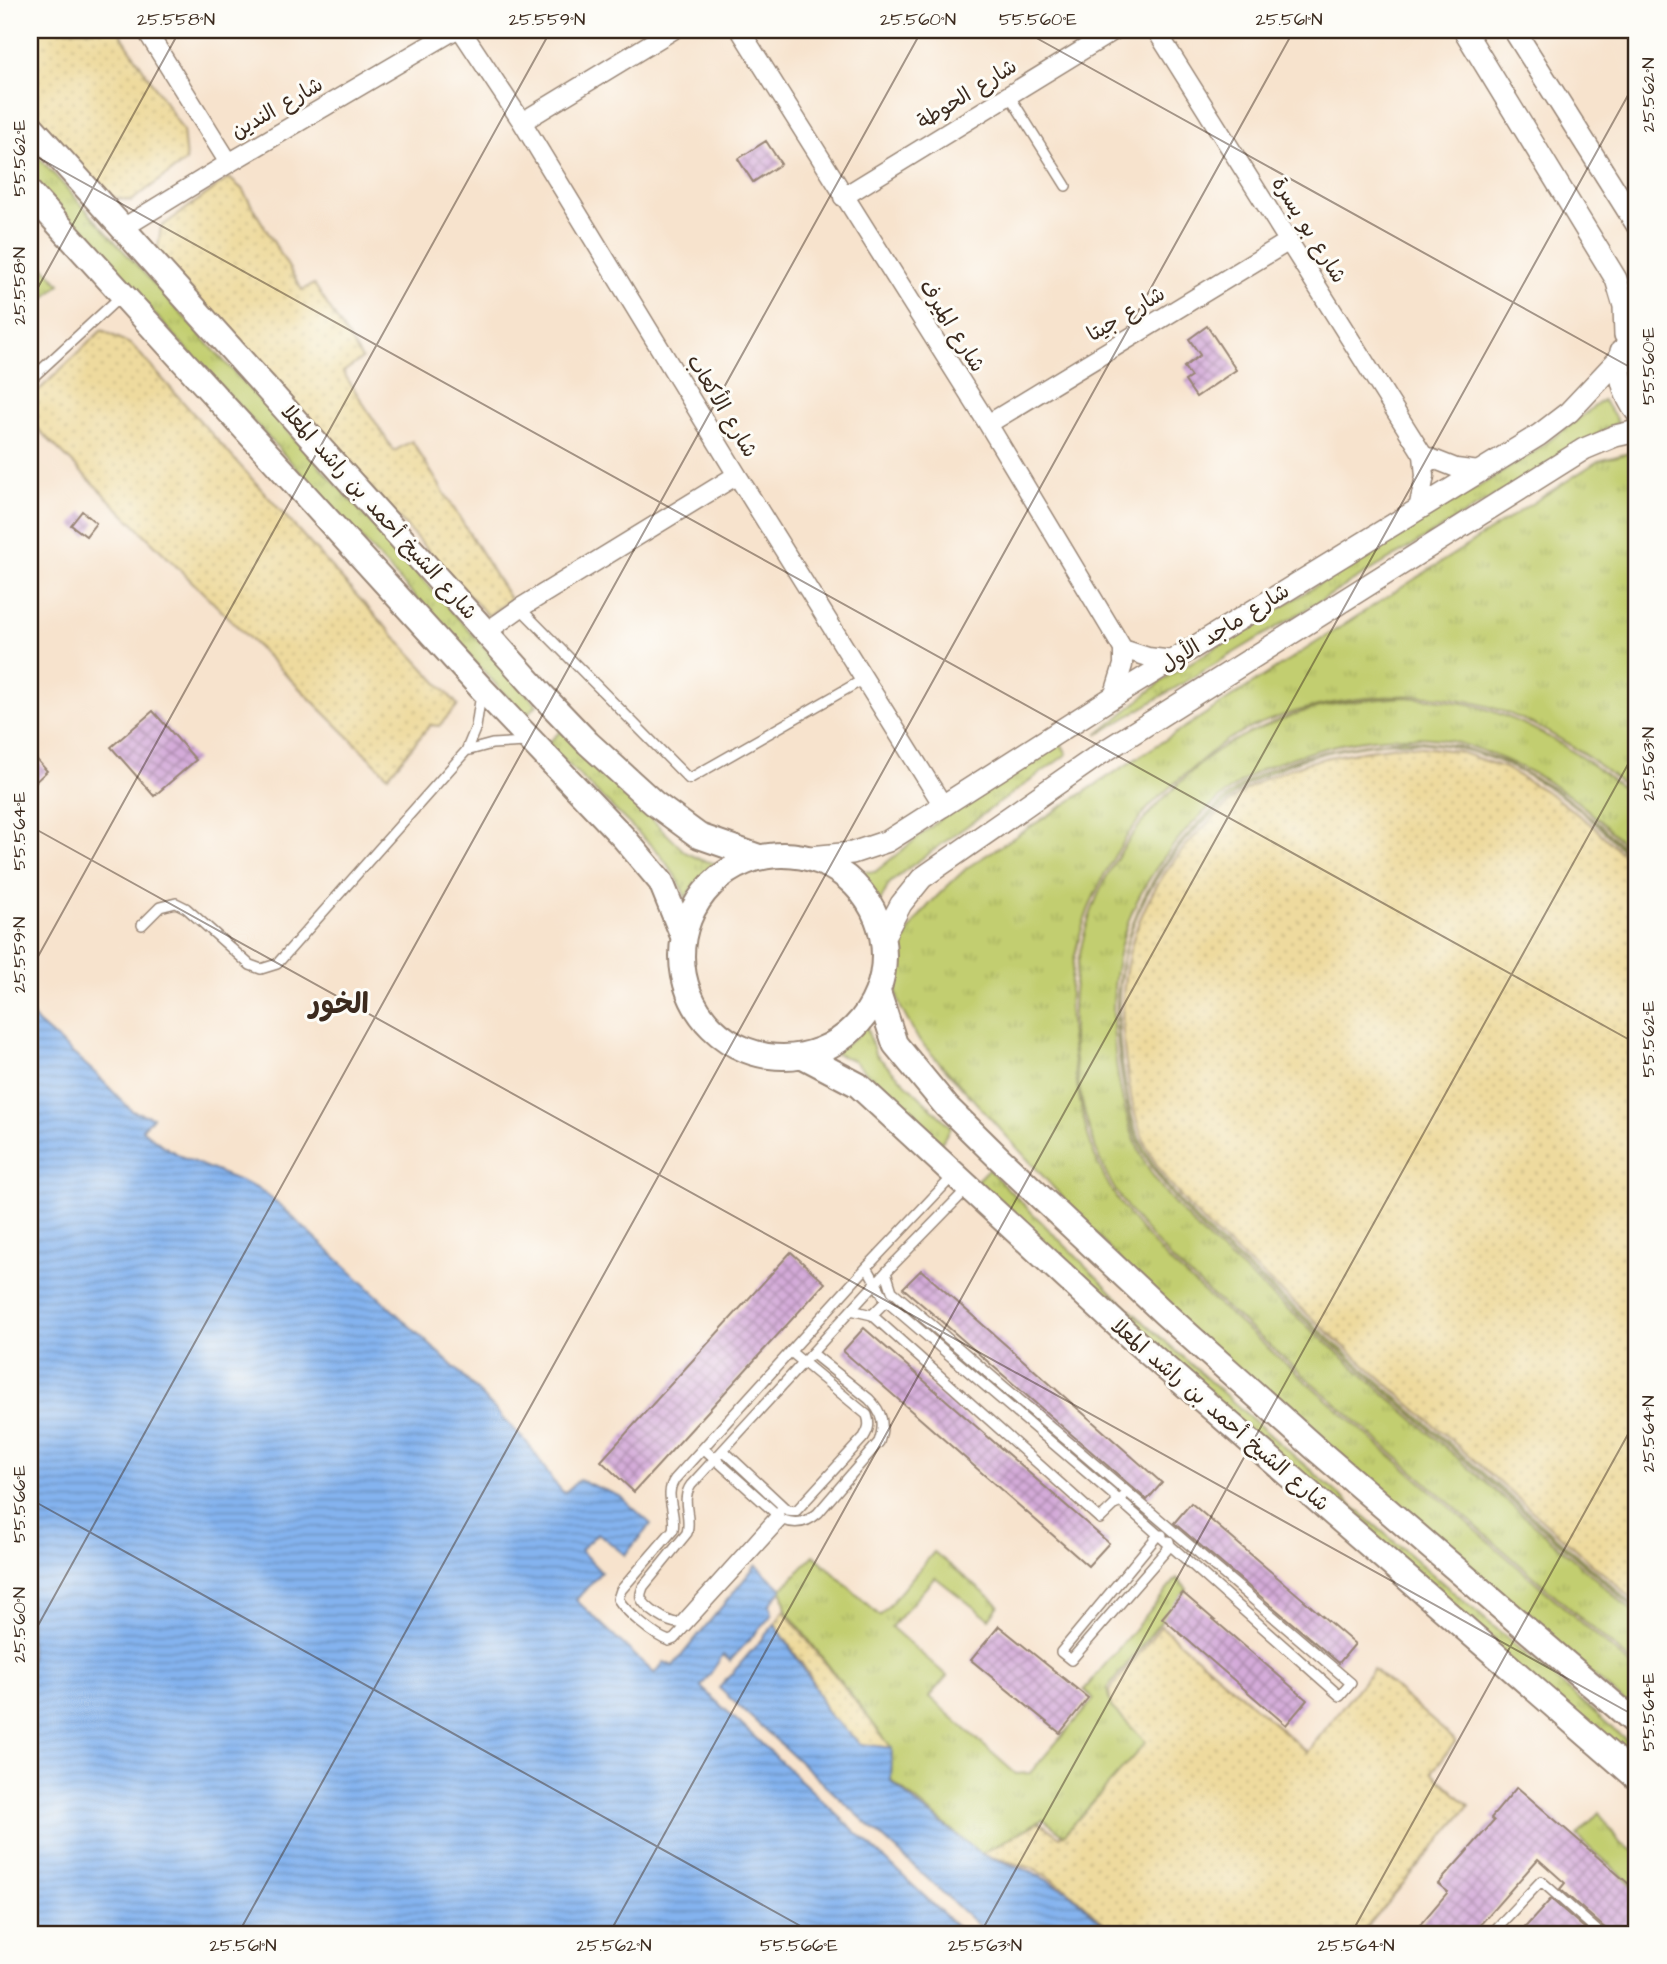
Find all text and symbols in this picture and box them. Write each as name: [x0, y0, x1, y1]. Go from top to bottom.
text: 25.558°N: [137, 7, 215, 32]
text: 25.559°N: [509, 7, 585, 32]
text: 25.560°N: [880, 7, 956, 32]
text: 55.560°E: [999, 7, 1077, 32]
text: 25.561°N: [1255, 7, 1323, 32]
street label: شارع الحوطة: [912, 52, 1022, 136]
text: 25.562°N: [1636, 57, 1661, 133]
street label: شارع الندين: [226, 70, 328, 146]
text: 55.562°E: [7, 119, 32, 196]
street label: شارع بو يسرة: [1265, 171, 1353, 289]
text: 25.558°N: [7, 247, 32, 325]
street label: شارع الميرف: [912, 274, 992, 378]
street label: شارع جيتا: [1081, 279, 1171, 349]
text: 55.560°E: [1636, 327, 1661, 405]
street label: شارع الأكعاب: [680, 349, 764, 463]
street label: شارع الشيخ أحمد بن راشد المعلا: [274, 398, 484, 626]
street label: شارع ماجد الأول: [1155, 577, 1295, 679]
text: 25.563°N: [1636, 727, 1661, 801]
text: 55.564°E: [7, 791, 32, 870]
text: 25.559°N: [7, 917, 32, 993]
district label: الخور: [306, 985, 369, 1024]
text: 55.562°E: [1636, 1000, 1661, 1077]
street label: شارع الشيخ أحمد بن راشد المعلا: [1104, 1312, 1336, 1518]
text: 25.564°N: [1636, 1395, 1661, 1473]
text: 55.566°E: [7, 1465, 32, 1543]
text: 25.560°N: [7, 1587, 32, 1663]
text: 55.564°E: [1636, 1672, 1661, 1751]
text: 25.561°N: [209, 1933, 277, 1958]
text: 25.562°N: [576, 1933, 652, 1958]
text: 55.566°E: [760, 1933, 838, 1958]
text: 25.563°N: [948, 1933, 1022, 1958]
text: 25.564°N: [1317, 1933, 1395, 1958]

